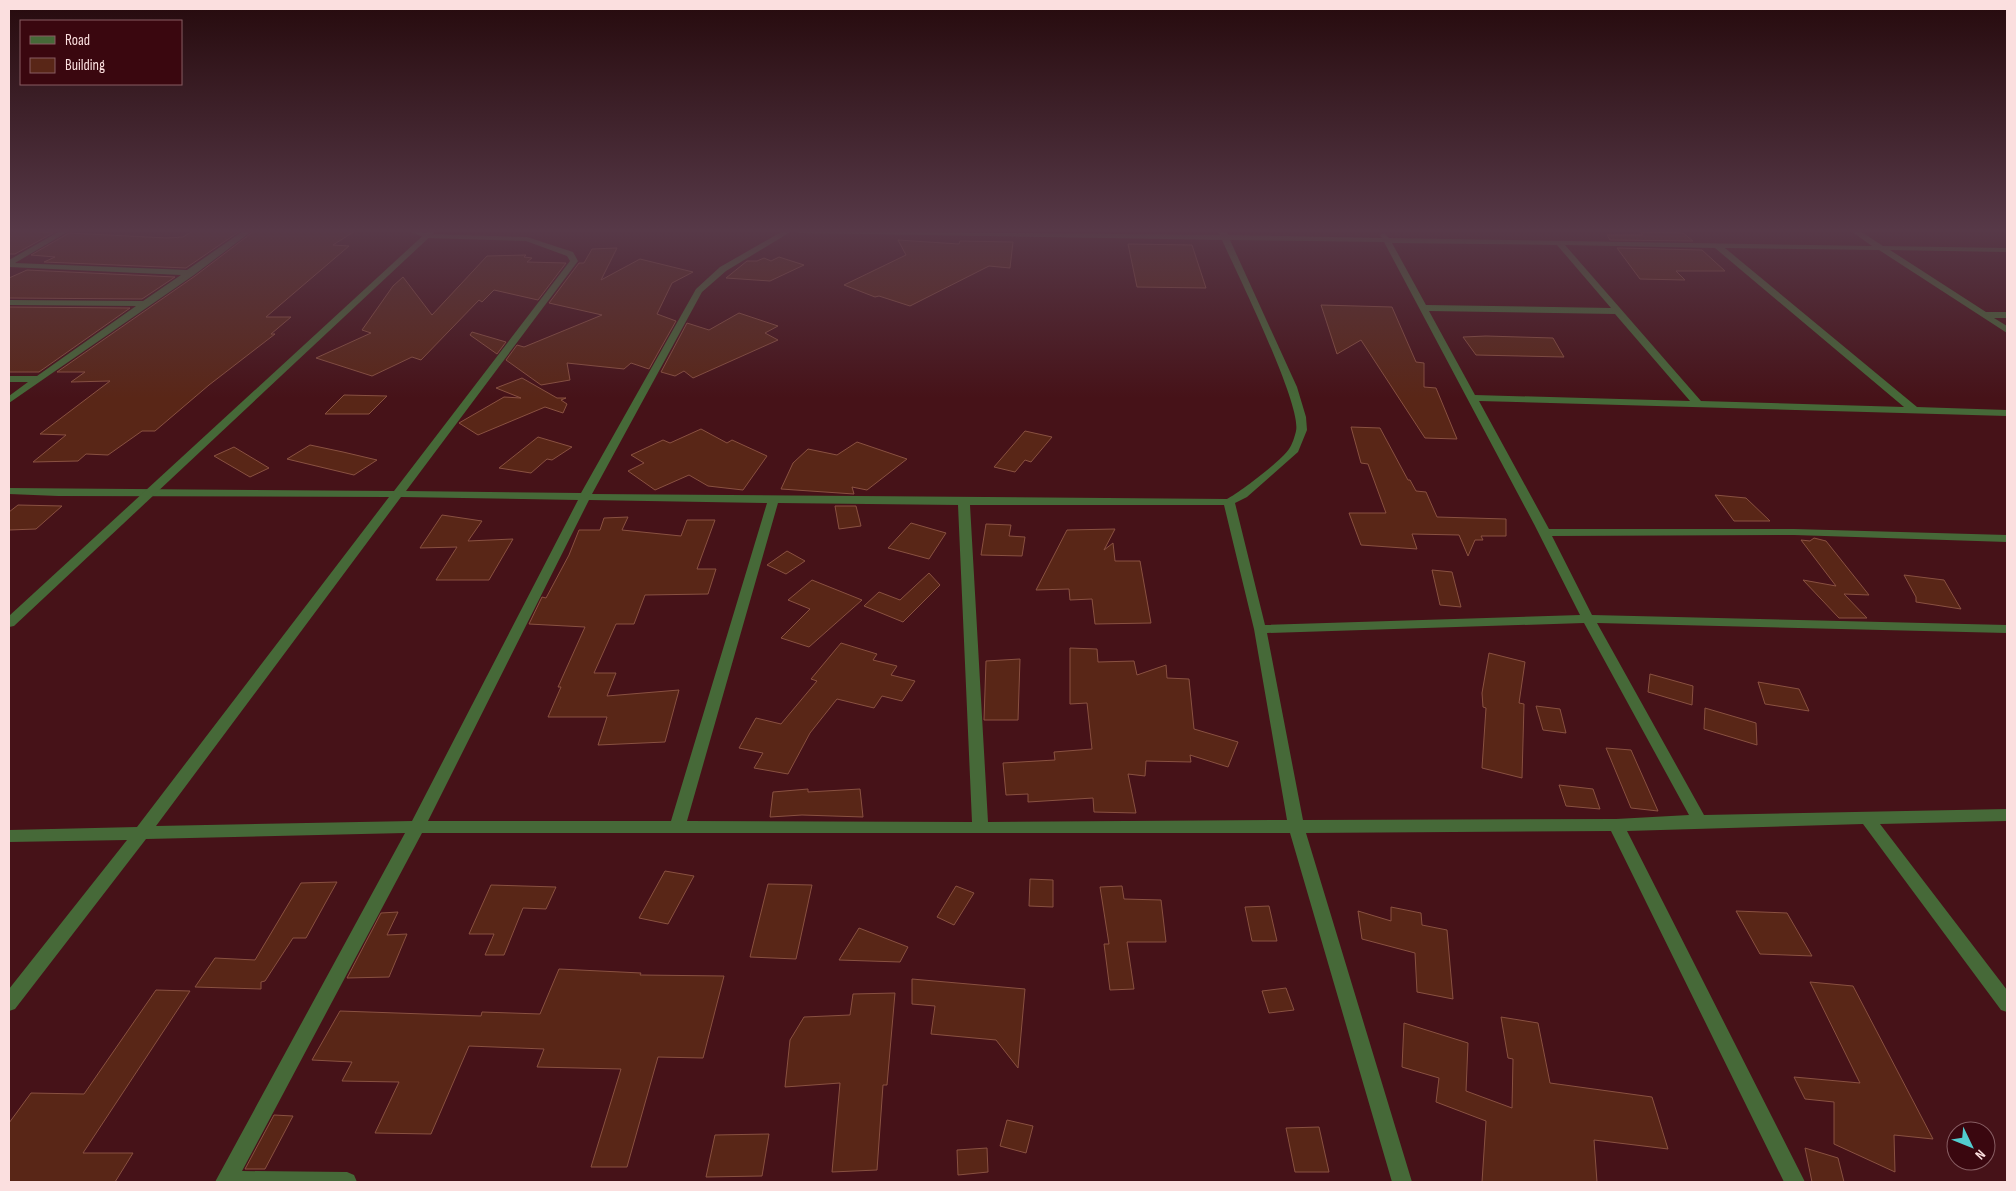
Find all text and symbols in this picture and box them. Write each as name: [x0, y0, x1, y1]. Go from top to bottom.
legend: [20, 20, 182, 85]
text: Road: [65, 31, 90, 50]
text: Building: [65, 56, 105, 75]
north arrow: [1946, 1121, 1996, 1171]
text: N: [1971, 1146, 1989, 1163]

